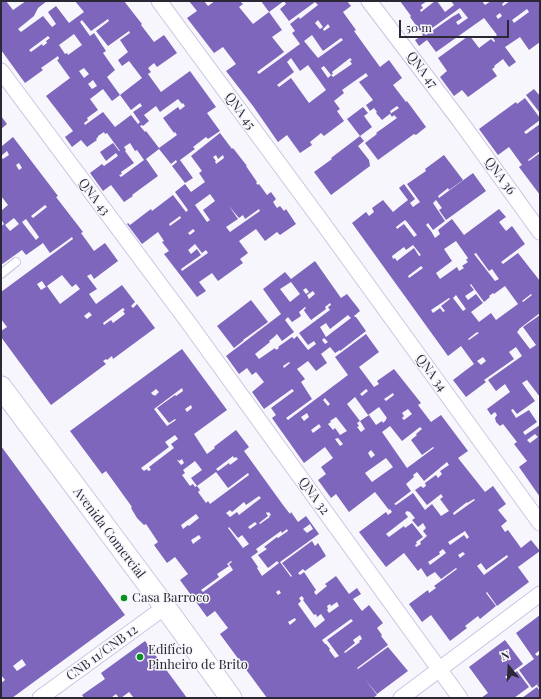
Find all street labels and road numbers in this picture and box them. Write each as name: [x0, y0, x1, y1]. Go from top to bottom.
street label: QNA 47: [403, 49, 441, 91]
street label: QNA 45: [221, 89, 259, 133]
street label: QNA 36: [481, 154, 519, 198]
street label: QNA 43: [75, 175, 113, 219]
street label: QNA 34: [412, 351, 450, 395]
street label: QNA 32: [295, 474, 333, 518]
street label: Avenida Comercial: [70, 484, 148, 582]
street label: CNB 11/CNB 12: [63, 622, 141, 684]

